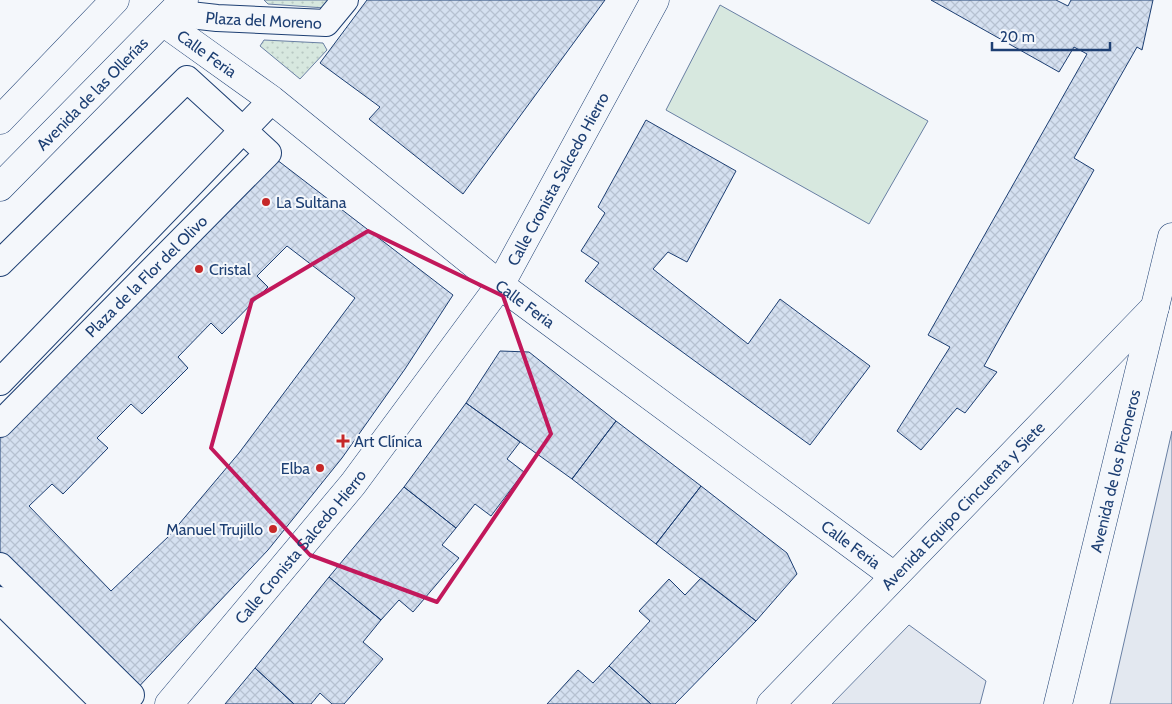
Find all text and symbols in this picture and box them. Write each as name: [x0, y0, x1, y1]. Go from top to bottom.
street label: Plaza del Moreno: [205, 8, 322, 33]
scale bar: [992, 20, 1110, 52]
street label: Calle Feria: [173, 26, 240, 82]
text: 20 m: [1000, 28, 1035, 46]
street label: Avenida de las Ollerías: [33, 33, 152, 154]
street label: Calle Cronista Salcedo Hierro: [503, 89, 613, 269]
place label: La Sultana: [276, 193, 347, 212]
marker: La Sultana: [260, 196, 272, 208]
street label: Plaza de la Flor del Olivo: [81, 211, 212, 341]
place label: Cristal: [209, 260, 251, 279]
marker: Cristal: [193, 263, 205, 275]
street label: Calle Feria: [492, 276, 559, 332]
street label: Avenida de los Piconeros: [1086, 387, 1145, 554]
street label: Avenida Equipo Cincuenta y Siete: [878, 418, 1049, 594]
place label: Art Clínica: [354, 432, 423, 451]
marker: Art Clínica: [336, 434, 350, 448]
place label: Elba: [281, 459, 310, 478]
marker: Elba: [314, 462, 326, 474]
street label: Calle Cronista Salcedo Hierro: [231, 466, 370, 628]
street label: Calle Feria: [817, 517, 884, 573]
place label: Manuel Trujillo: [166, 520, 263, 539]
marker: Manuel Trujillo: [267, 523, 279, 535]

